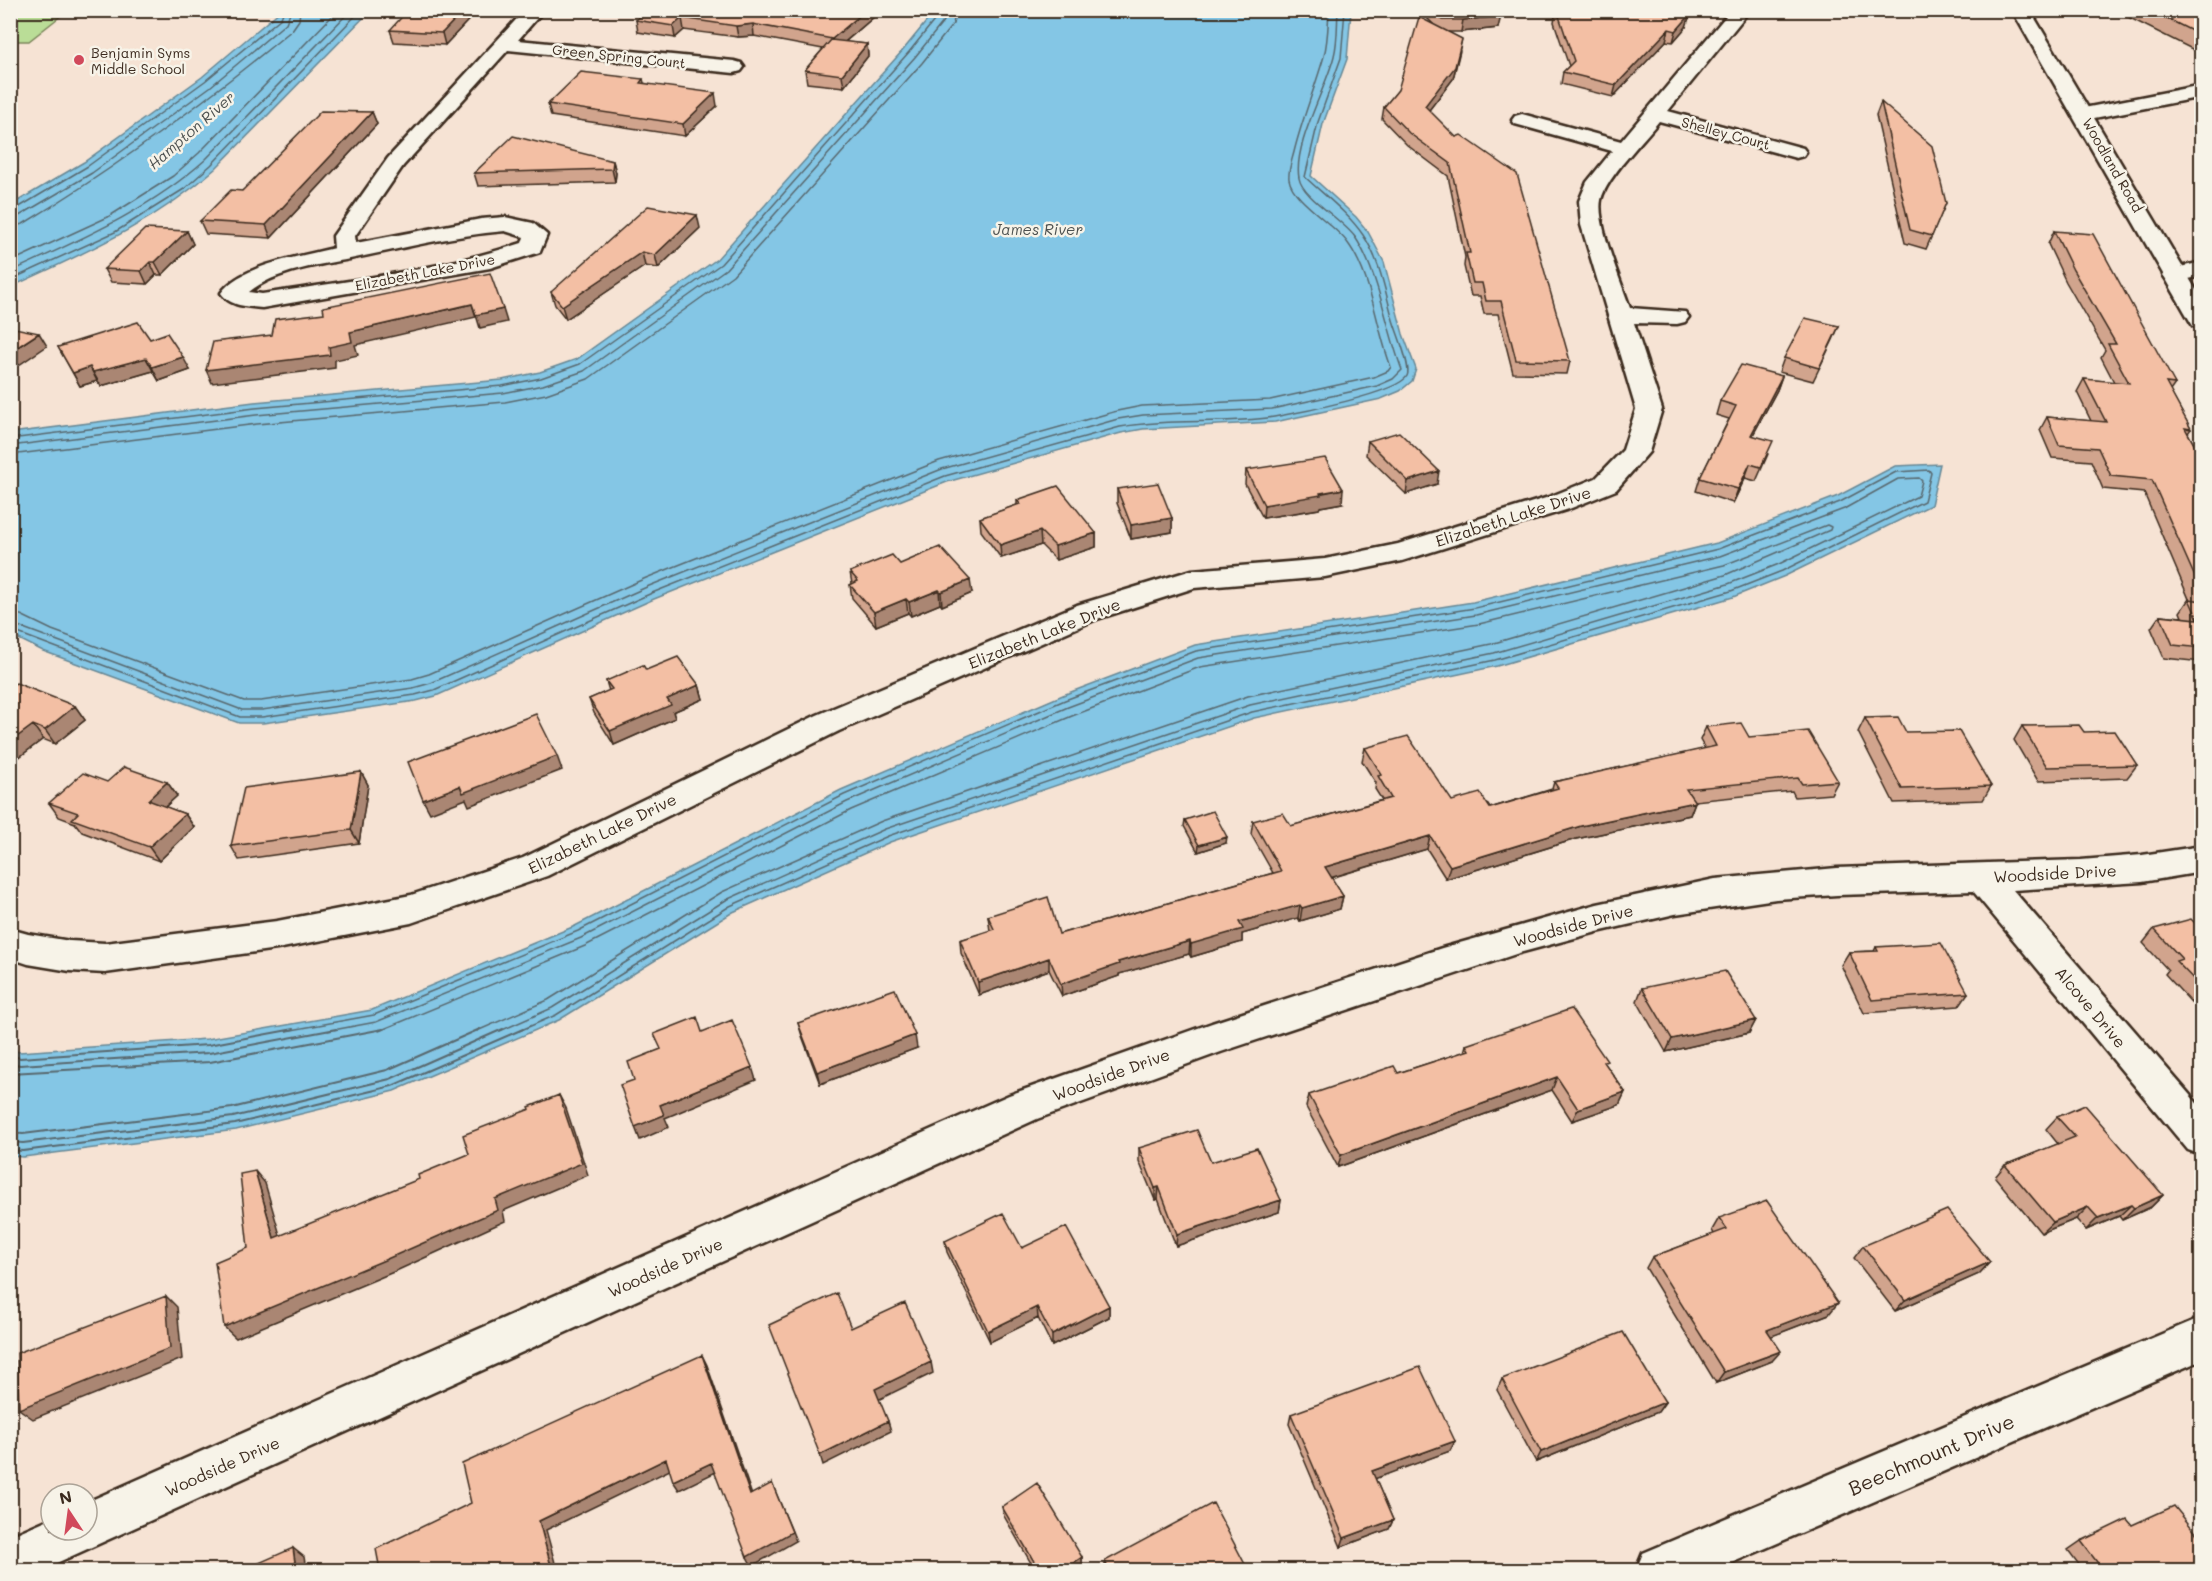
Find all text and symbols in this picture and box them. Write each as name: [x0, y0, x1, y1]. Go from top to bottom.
street label: Green Spring Court: [551, 40, 687, 72]
place label: Benjamin Syms Middle School: [91, 43, 190, 78]
marker: Benjamin Syms Middle School: [72, 53, 86, 67]
water label: Hampton River: [143, 86, 239, 173]
street label: Shelley Court: [1680, 112, 1772, 154]
street label: Woodland Road: [2078, 114, 2148, 216]
water label: James River: [993, 219, 1083, 239]
street label: Elizabeth Lake Drive: [353, 249, 497, 295]
street label: Elizabeth Lake Drive: [1433, 481, 1593, 551]
street label: Elizabeth Lake Drive: [965, 593, 1123, 673]
street label: Elizabeth Lake Drive: [524, 788, 680, 878]
street label: Woodside Drive: [1993, 859, 2117, 887]
street label: Woodside Drive: [1511, 899, 1635, 951]
street label: Alcove Drive: [2051, 962, 2131, 1052]
street label: Woodside Drive: [1049, 1043, 1173, 1105]
street label: Woodside Drive: [604, 1232, 726, 1302]
street label: Beechmount Drive: [1844, 1407, 2018, 1501]
street label: Woodside Drive: [161, 1431, 283, 1501]
north arrow: [39, 1482, 99, 1542]
text: N: [57, 1485, 74, 1508]

